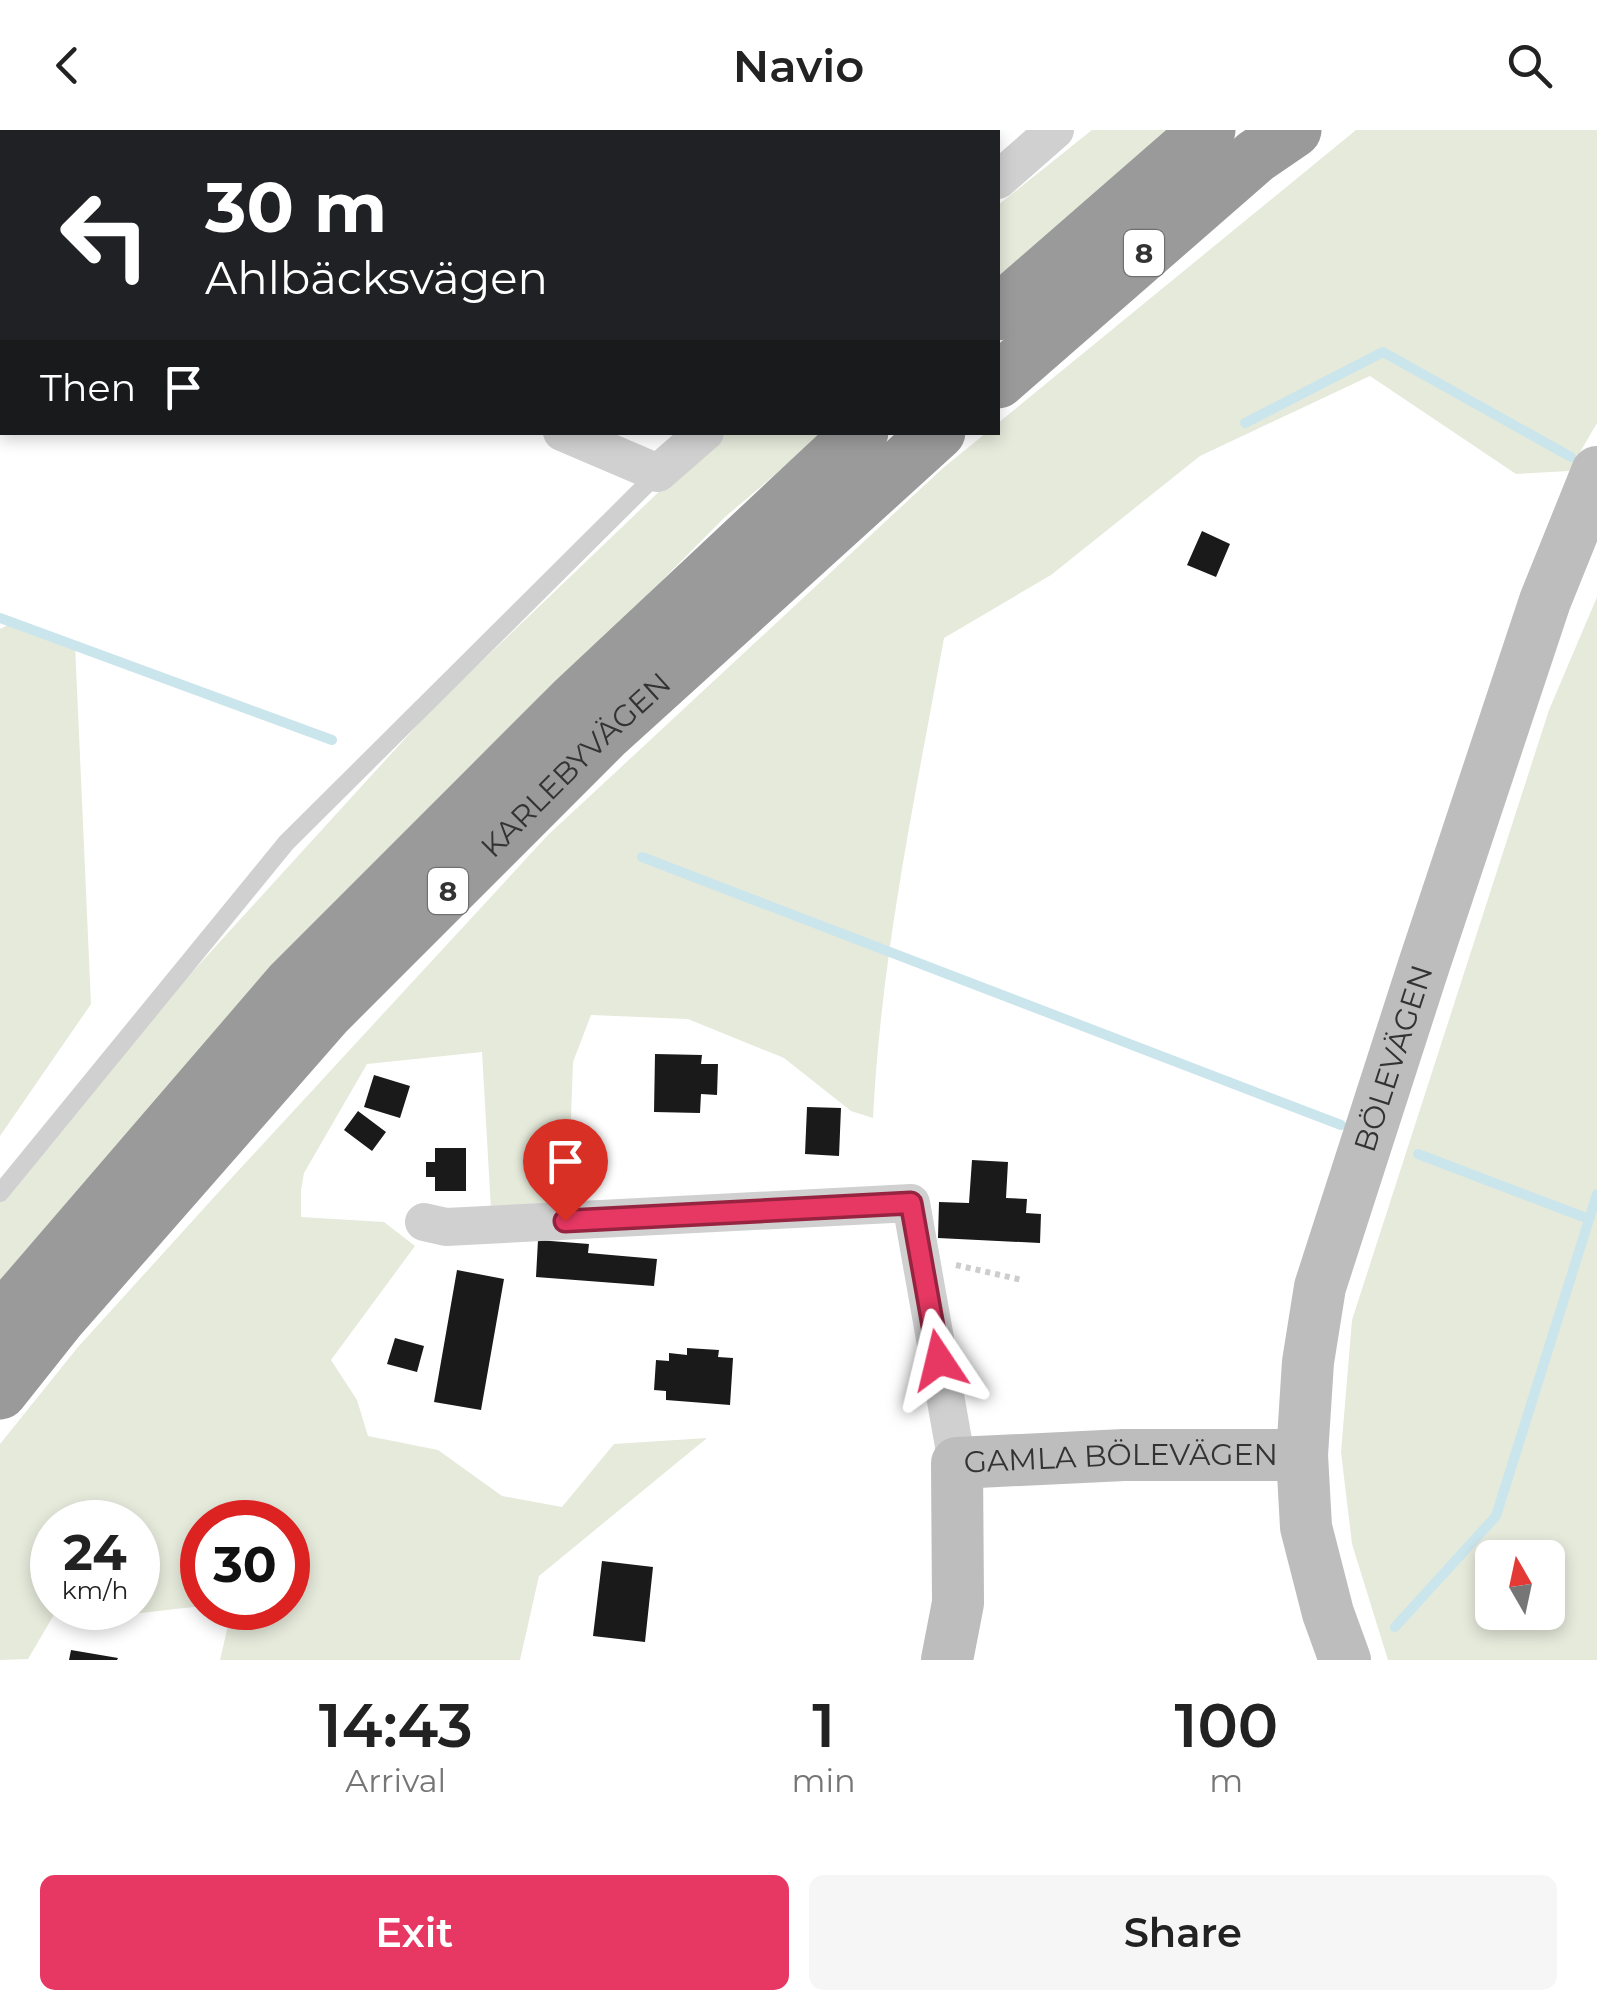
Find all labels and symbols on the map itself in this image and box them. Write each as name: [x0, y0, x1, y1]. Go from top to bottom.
road number: 8: [1124, 230, 1164, 276]
street label: KARLEBYVÄGEN: [473, 665, 678, 865]
road number: 8: [428, 868, 468, 914]
street label: BÖLEVÄGEN: [1346, 960, 1441, 1156]
pin: [523, 1119, 608, 1222]
position arrow: [887, 1308, 991, 1412]
street label: GAMLA BÖLEVÄGEN: [963, 1436, 1278, 1481]
speed limit sign: 30: [180, 1500, 310, 1630]
north arrow: [1475, 1540, 1565, 1630]

